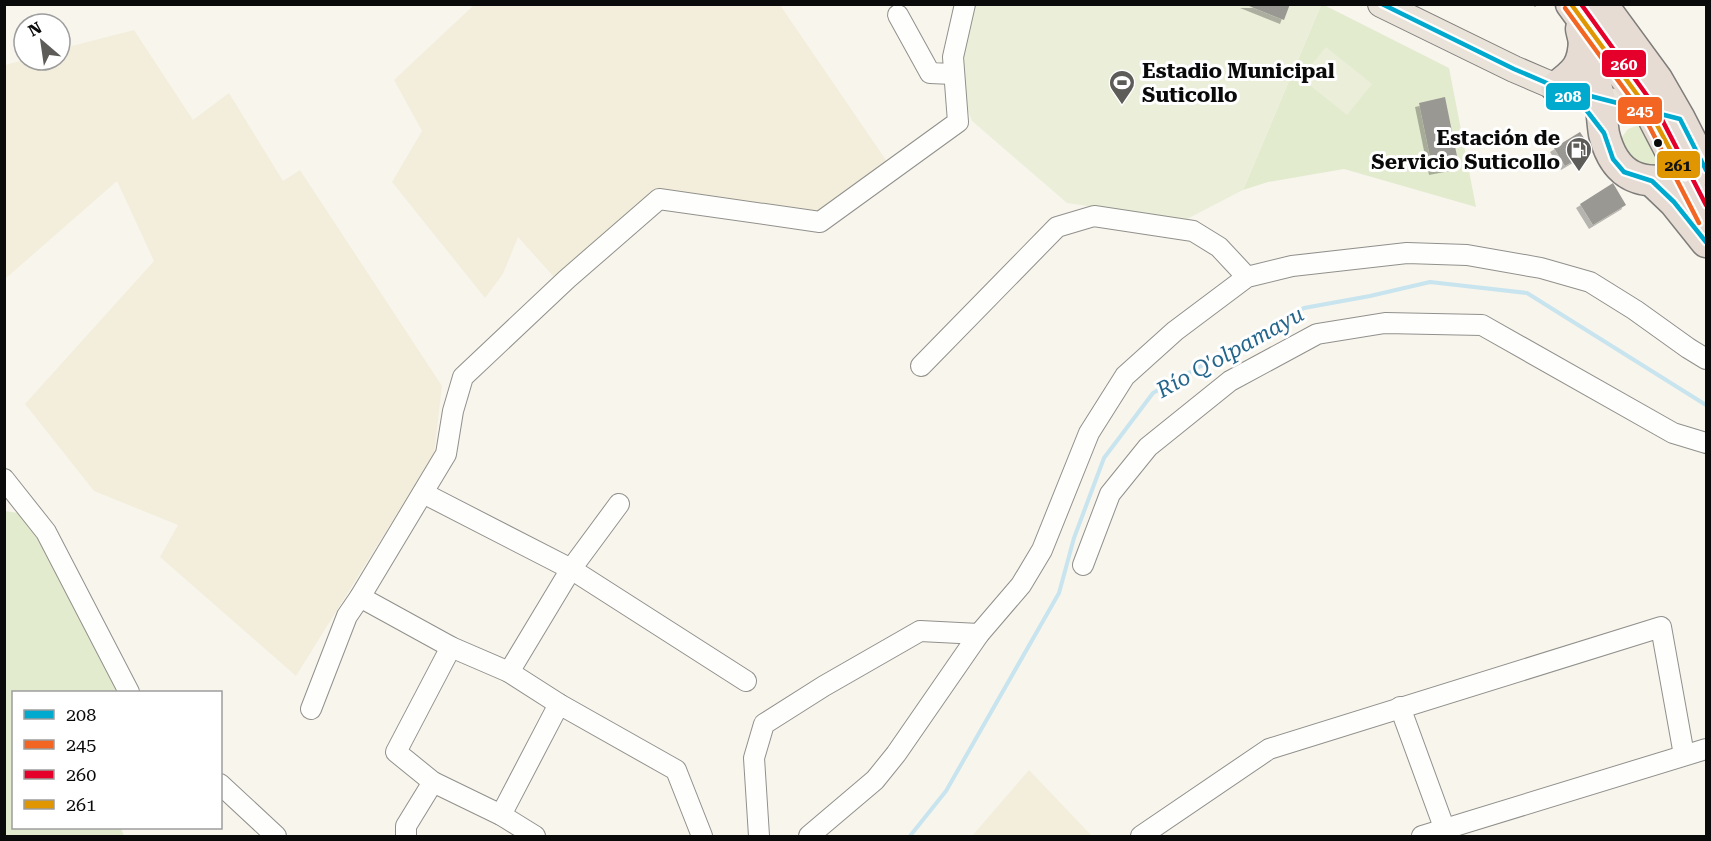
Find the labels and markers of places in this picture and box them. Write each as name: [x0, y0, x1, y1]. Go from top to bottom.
place label: Estadio Municipal Suticollo: [1142, 59, 1335, 107]
sports icon: Estadio Municipal Suticollo: [1107, 68, 1137, 106]
place label: Estación de Servicio Suticollo: [1371, 126, 1560, 174]
fuel station icon: Estación de Servicio Suticollo: [1564, 135, 1594, 173]
unlabelled marker: [1652, 137, 1664, 149]

